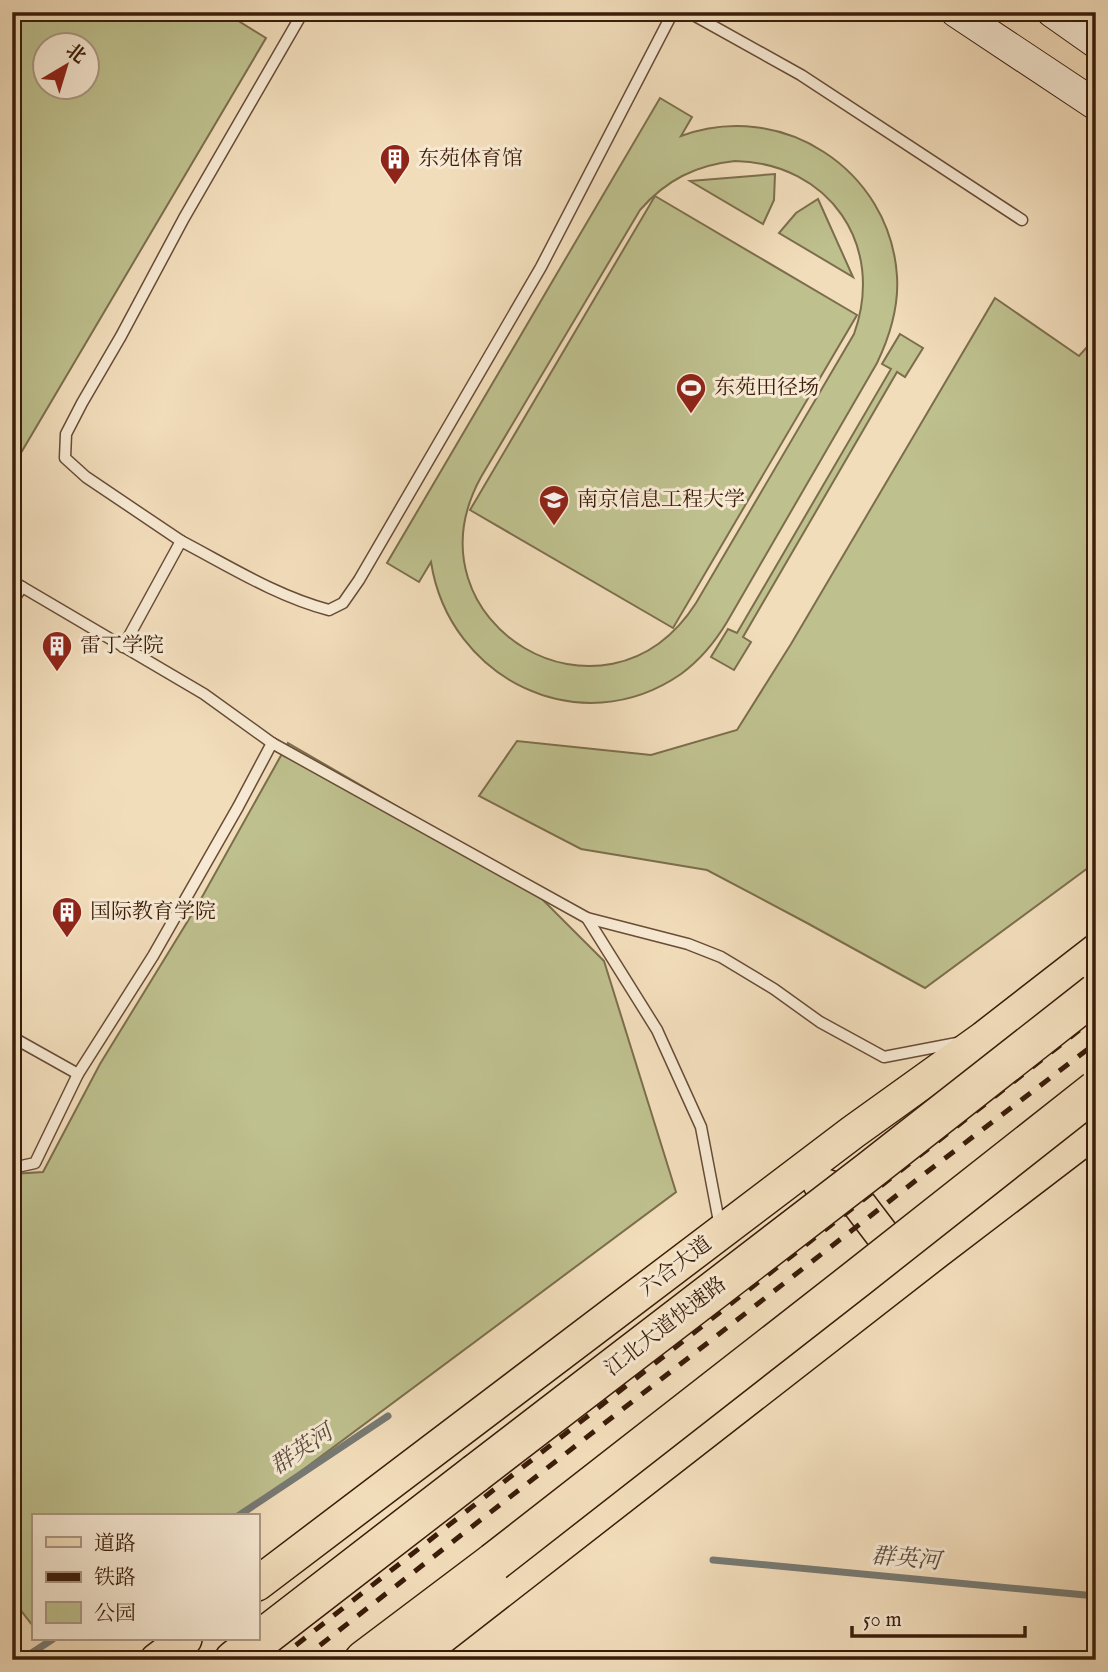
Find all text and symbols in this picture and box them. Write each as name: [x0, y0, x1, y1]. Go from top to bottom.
north arrow: [32, 32, 102, 102]
text: 北: [60, 39, 90, 69]
building icon: 东苑体育馆: [378, 142, 412, 186]
place label: 东苑体育馆: [418, 146, 523, 173]
sports icon: 东苑田径场: [674, 371, 708, 415]
place label: 东苑田径场: [714, 375, 819, 402]
school or university icon: 南京信息工程大学: [537, 483, 571, 527]
place label: 南京信息工程大学: [577, 487, 745, 514]
building icon: 雷丁学院: [40, 629, 74, 673]
place label: 雷丁学院: [80, 633, 164, 660]
building icon: 国际教育学院: [50, 895, 84, 939]
place label: 国际教育学院: [90, 899, 216, 926]
street label: 六合大道: [634, 1231, 718, 1303]
street label: 江北大道快速路: [600, 1271, 732, 1383]
water label: 群英河: [265, 1416, 342, 1481]
legend: [32, 1514, 259, 1640]
text: 道路: [94, 1531, 136, 1558]
water label: 群英河: [870, 1542, 946, 1577]
text: 铁路: [94, 1565, 136, 1592]
scale bar: [852, 1595, 1026, 1639]
text: 公园: [94, 1601, 136, 1628]
text: 50 m: [863, 1607, 902, 1634]

